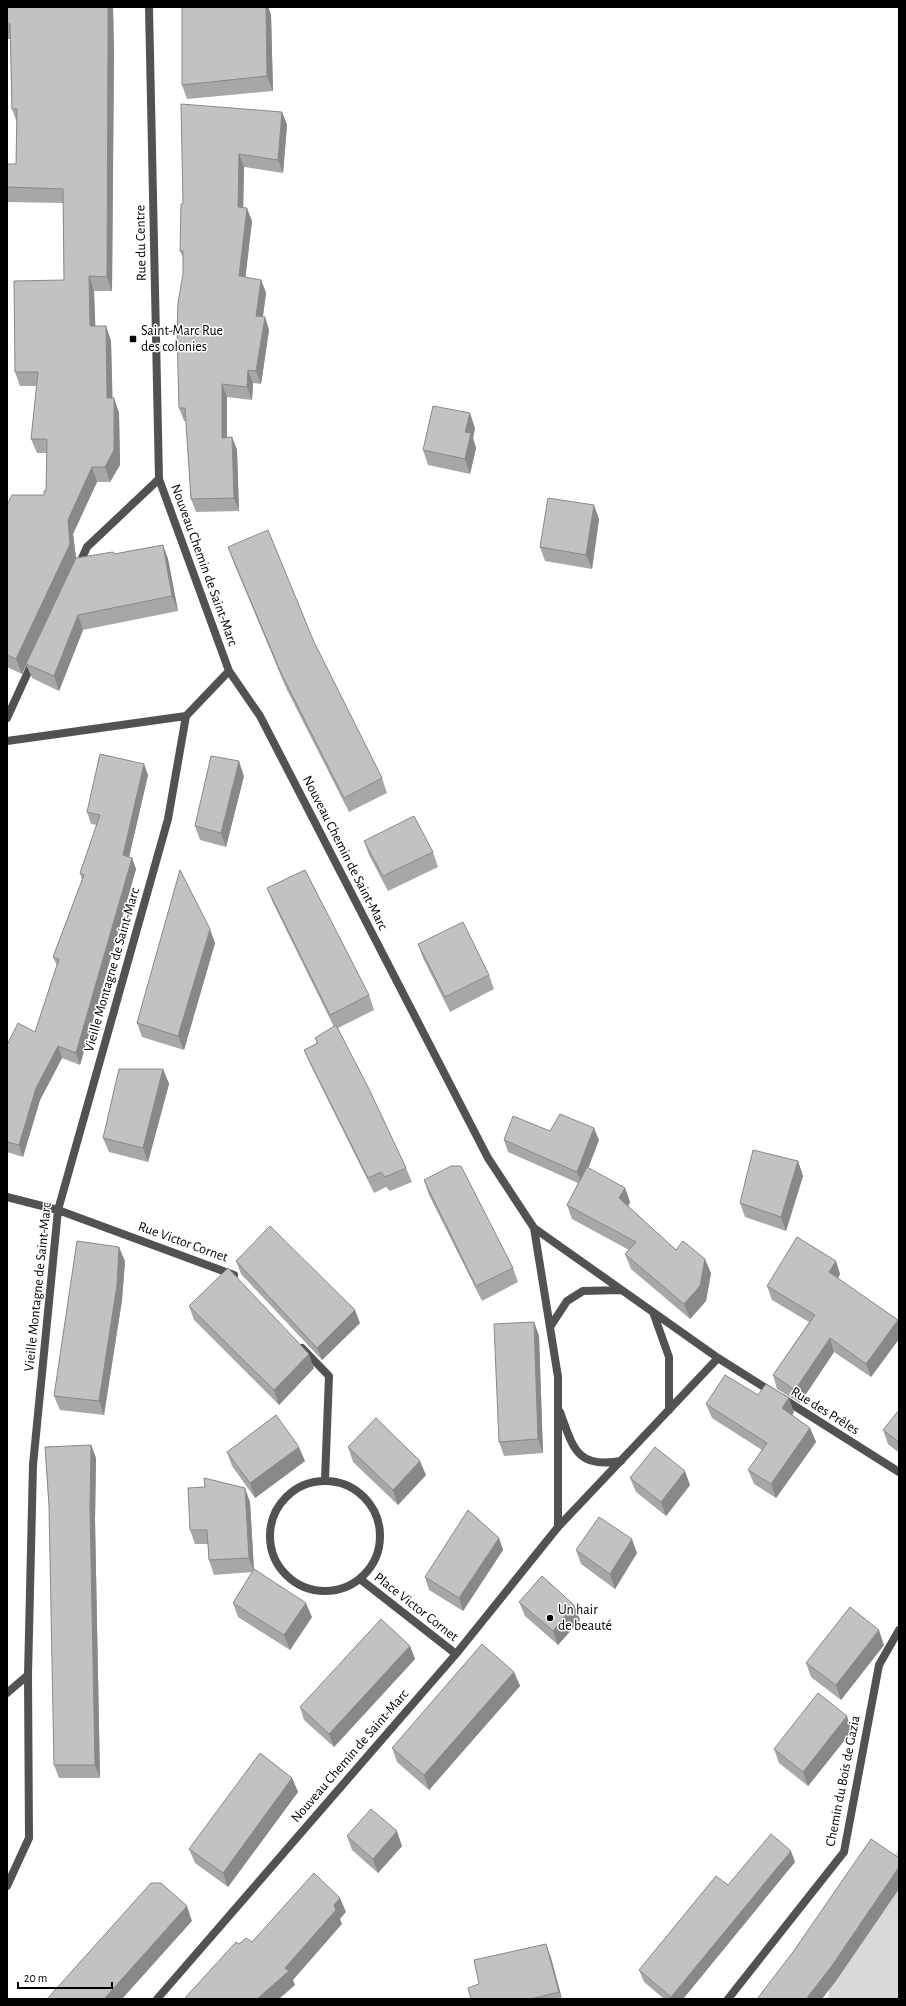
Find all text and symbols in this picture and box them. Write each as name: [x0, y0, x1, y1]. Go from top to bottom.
street label: Rue du Centre: [133, 205, 149, 281]
place label: Saint-Marc Rue des colonies: [141, 324, 223, 354]
marker: Saint-Marc Rue des colonies: [128, 334, 138, 344]
street label: Nouveau Chemin de Saint-Marc: [168, 482, 240, 648]
street label: Nouveau Chemin de Saint-Marc: [300, 774, 390, 933]
street label: Vieille Montagne de Saint-Marc: [82, 886, 142, 1054]
street label: Vieille Montagne de Saint-Marc: [22, 1201, 54, 1372]
street label: Rue Victor Cornet: [136, 1219, 230, 1265]
street label: Rue des Prêles: [788, 1384, 862, 1438]
street label: Place Victor Cornet: [371, 1570, 461, 1644]
place label: Un hair de beauté: [558, 1603, 612, 1633]
marker: Un hair de beauté: [545, 1613, 555, 1623]
street label: Nouveau Chemin de Saint-Marc: [289, 1686, 412, 1825]
street label: Chemin du Bois de Gazia: [823, 1714, 863, 1848]
scale bar: [18, 1964, 112, 1990]
text: 20 m: [24, 1972, 47, 1984]

